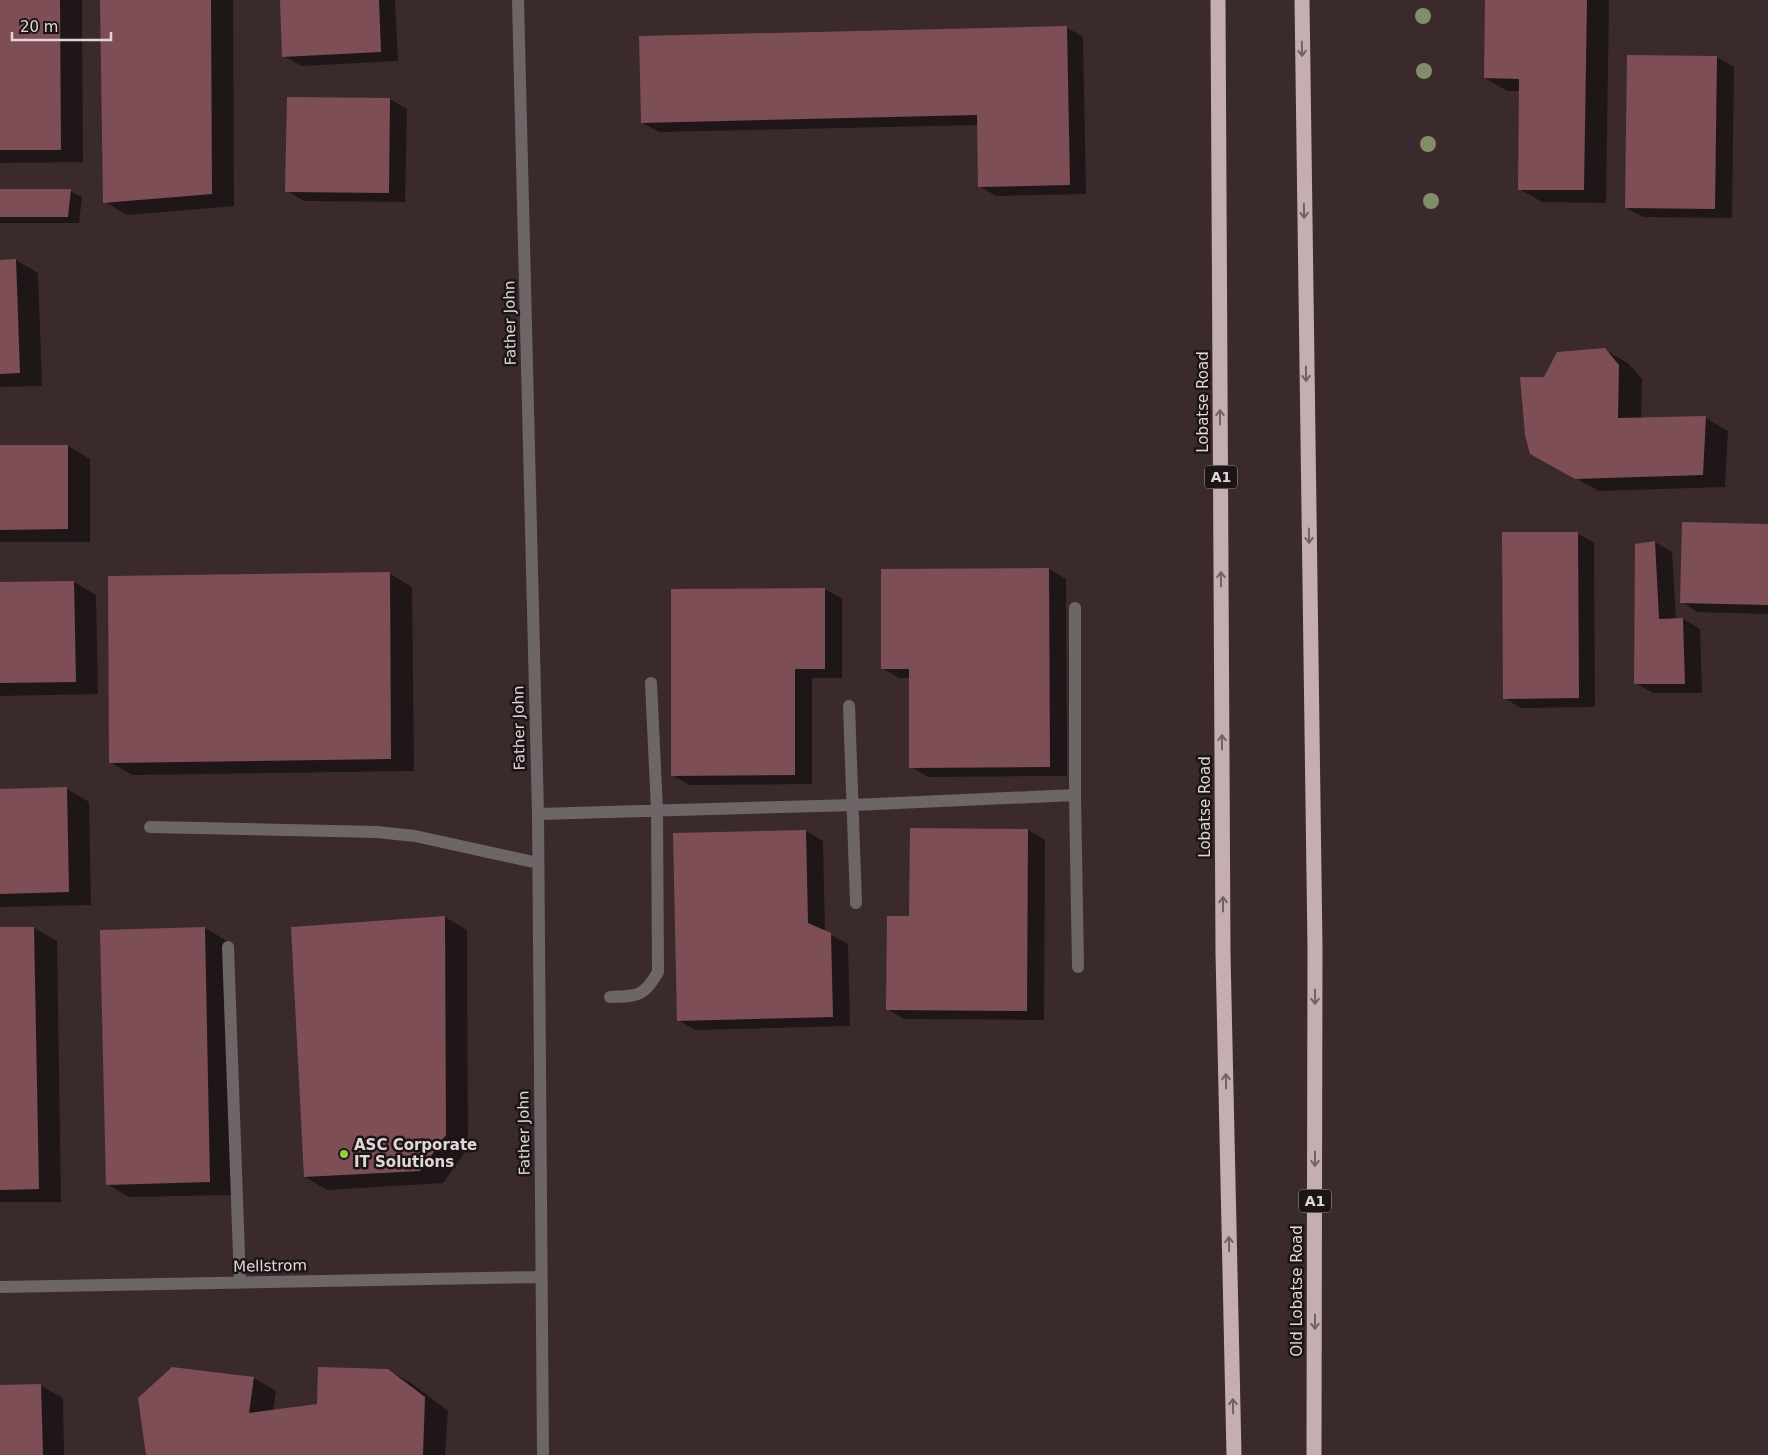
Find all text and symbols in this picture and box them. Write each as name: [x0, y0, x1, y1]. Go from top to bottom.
scale bar: [12, 10, 111, 42]
text: 20 m: [20, 18, 58, 36]
one-way arrow: [1297, 40, 1306, 56]
one-way arrow: [1299, 202, 1309, 219]
street label: Father John: [500, 281, 520, 365]
street label: Lobatse Road: [1194, 351, 1212, 453]
one-way arrow: [1301, 365, 1311, 381]
one-way arrow: [1215, 409, 1225, 426]
road number: A1: [1205, 466, 1237, 488]
one-way arrow: [1304, 528, 1314, 544]
one-way arrow: [1216, 572, 1226, 588]
street label: Father John: [509, 686, 529, 770]
one-way arrow: [1217, 734, 1227, 750]
street label: Lobatse Road: [1196, 756, 1214, 858]
one-way arrow: [1218, 897, 1228, 913]
one-way arrow: [1310, 988, 1320, 1004]
one-way arrow: [1221, 1074, 1230, 1090]
street label: Father John: [514, 1091, 534, 1175]
place label: ASC Corporate IT Solutions: [354, 1136, 477, 1171]
marker: ASC Corporate IT Solutions: [338, 1148, 350, 1160]
one-way arrow: [1310, 1150, 1320, 1167]
road number: A1: [1299, 1190, 1331, 1212]
street label: Old Lobatse Road: [1288, 1225, 1306, 1357]
one-way arrow: [1224, 1236, 1234, 1252]
street label: Mellstrom: [233, 1256, 307, 1276]
one-way arrow: [1310, 1313, 1319, 1329]
one-way arrow: [1228, 1399, 1237, 1415]

